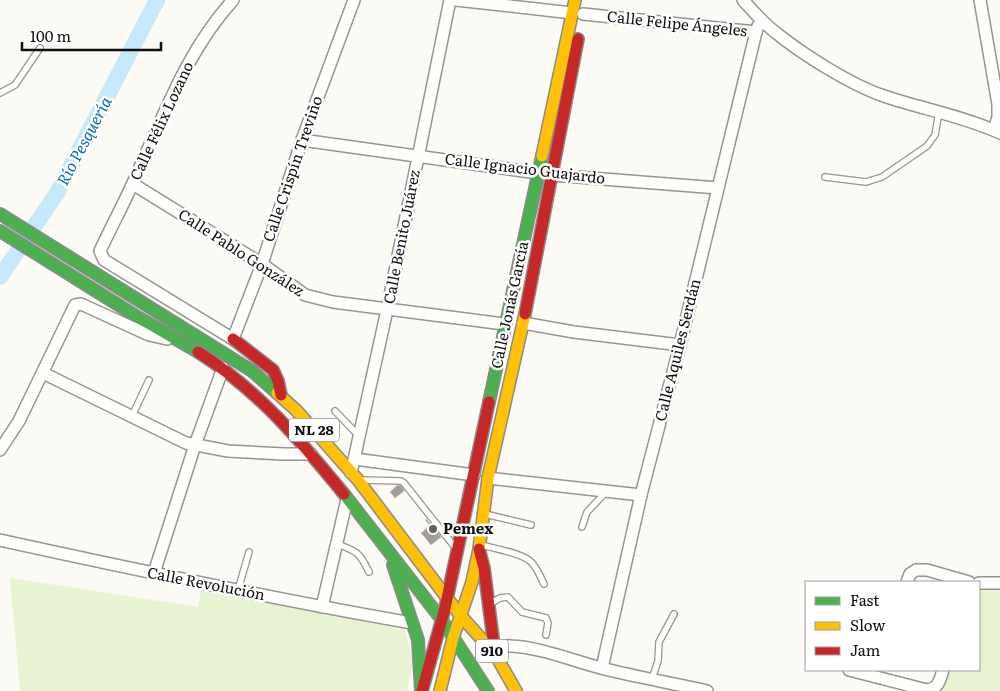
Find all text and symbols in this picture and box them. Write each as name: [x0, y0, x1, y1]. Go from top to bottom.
street label: Calle Felipe Ángeles: [606, 4, 749, 41]
scale bar: [22, 20, 161, 52]
text: 100 m: [30, 24, 71, 47]
street label: Calle Félix Lozano: [123, 57, 198, 184]
water label: Río Pesquería: [50, 91, 117, 189]
street label: Calle Crispín Treviño: [256, 92, 327, 245]
street label: Calle Ignacio Guajardo: [444, 146, 607, 189]
street label: Calle Benito Juárez: [376, 168, 425, 306]
street label: Calle Pablo González: [174, 202, 309, 301]
street label: Calle Jonás García: [484, 238, 533, 371]
street label: Calle Aquiles Serdán: [648, 276, 705, 423]
road number: NL 28: [289, 418, 339, 442]
place label: Pemex: [443, 516, 493, 539]
marker: Pemex: [427, 523, 439, 535]
street label: Calle Revolución: [145, 560, 267, 605]
legend: [805, 581, 980, 671]
text: Fast: [850, 588, 879, 611]
text: Slow: [850, 613, 885, 636]
text: Jam: [850, 638, 881, 661]
road number: 910: [476, 640, 508, 662]

